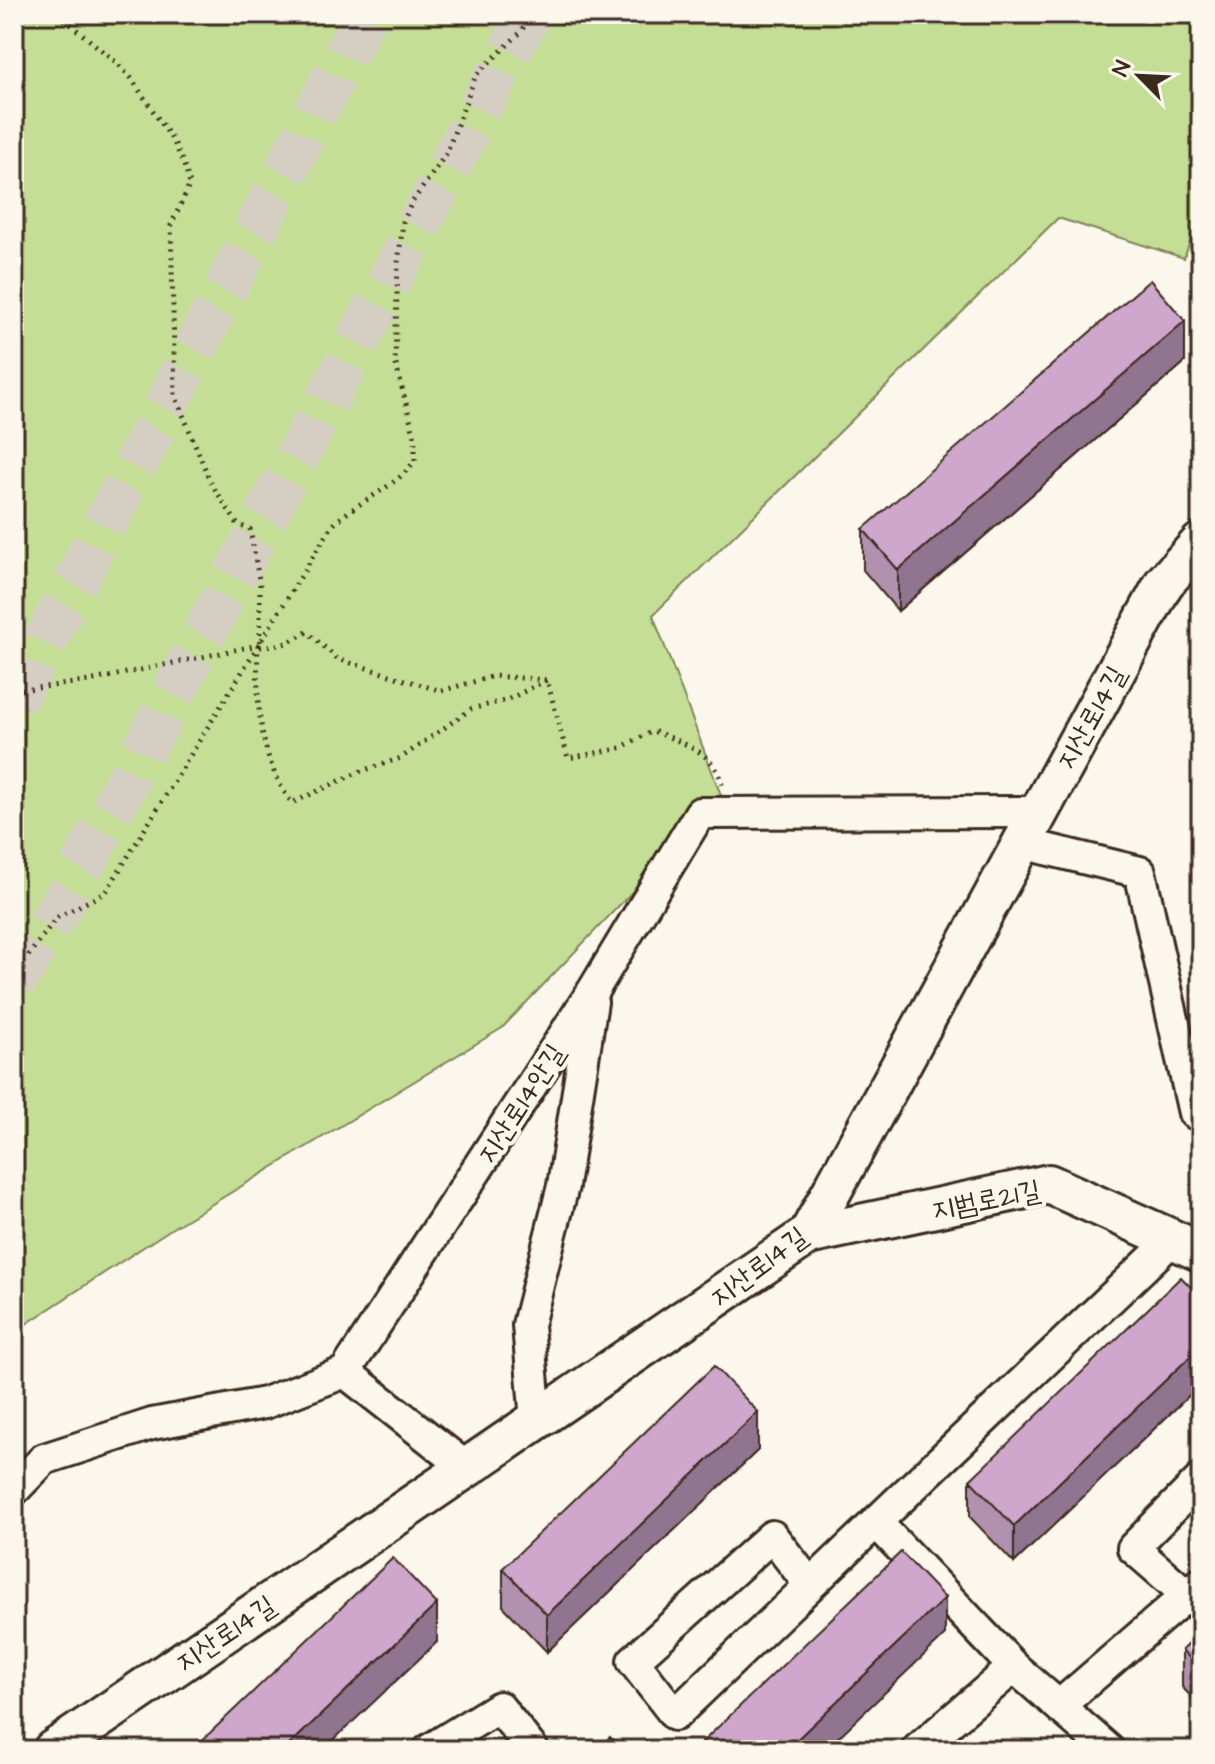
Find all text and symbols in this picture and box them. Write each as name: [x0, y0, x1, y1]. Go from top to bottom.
north arrow: [1099, 36, 1179, 116]
text: N: [1105, 56, 1139, 81]
street label: 지산로14길: [1047, 659, 1136, 776]
street label: 지산로14안길: [468, 1036, 574, 1171]
street label: 지범로21길: [929, 1171, 1044, 1230]
street label: 지산로14길: [702, 1218, 816, 1317]
street label: 지산로14길: [168, 1587, 283, 1682]

